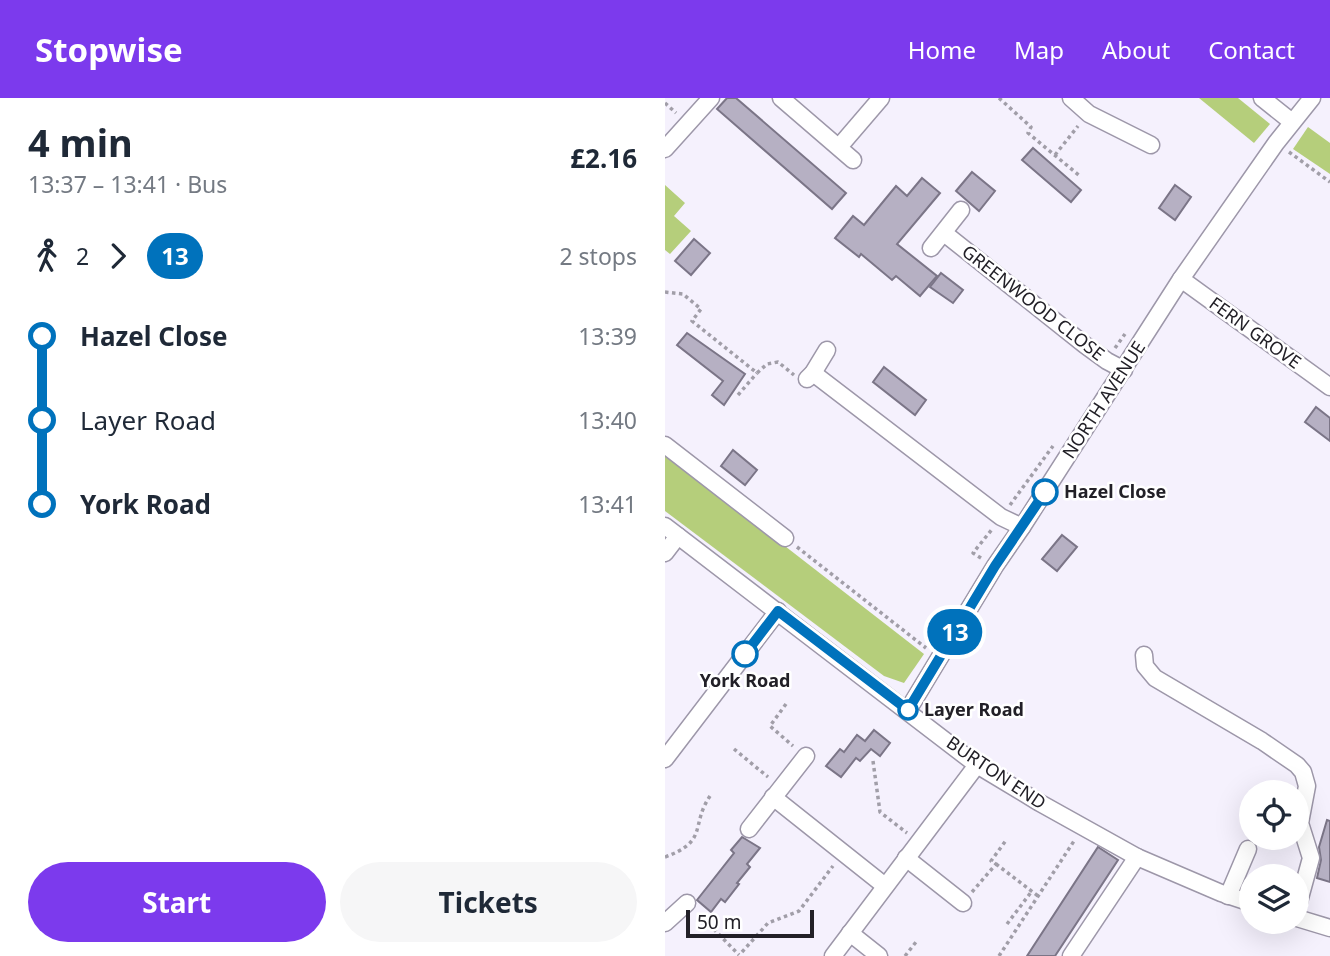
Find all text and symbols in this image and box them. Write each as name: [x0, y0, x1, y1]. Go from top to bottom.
text: Stopwise: [35, 27, 183, 72]
text: Home: [908, 33, 976, 66]
text: Map: [1014, 33, 1064, 66]
text: About: [1102, 33, 1170, 66]
text: Contact: [1208, 33, 1295, 66]
text: 4 min: [28, 116, 133, 168]
text: £2.16: [570, 140, 637, 176]
text: 13:37 – 13:41 · Bus: [28, 168, 227, 200]
icon: walk: [28, 237, 66, 275]
icon: forward: [99, 237, 137, 275]
text: 13: [161, 239, 189, 272]
street label: GREENWOOD CLOSE: [957, 239, 1110, 366]
text: 2: [76, 240, 89, 272]
text: 2 stops: [559, 240, 637, 272]
street label: FERN GROVE: [1205, 291, 1306, 374]
text: Hazel Close: [80, 318, 228, 354]
text: 13:39: [578, 320, 637, 352]
street label: NORTH AVENUE: [1056, 336, 1150, 463]
text: Layer Road: [80, 402, 216, 438]
text: 13:40: [578, 404, 637, 436]
marker: Hazel Close: [1032, 479, 1058, 505]
place label: Hazel Close: [1064, 479, 1166, 503]
text: York Road: [80, 486, 211, 522]
text: 13:41: [578, 488, 637, 520]
line badge: 13: [923, 609, 987, 655]
text: 13: [941, 615, 969, 648]
marker: York Road: [732, 641, 758, 667]
place label: York Road: [700, 668, 790, 692]
place label: Layer Road: [924, 697, 1024, 721]
marker: Layer Road: [898, 700, 918, 720]
street label: BURTON END: [942, 730, 1051, 814]
map controls: [1239, 780, 1309, 934]
button: locate: [1239, 780, 1309, 850]
button: Start: [28, 862, 326, 942]
button: Tickets: [340, 862, 637, 942]
button: layers: [1239, 864, 1309, 934]
scale bar: [686, 907, 814, 939]
text: 50 m: [697, 909, 741, 935]

